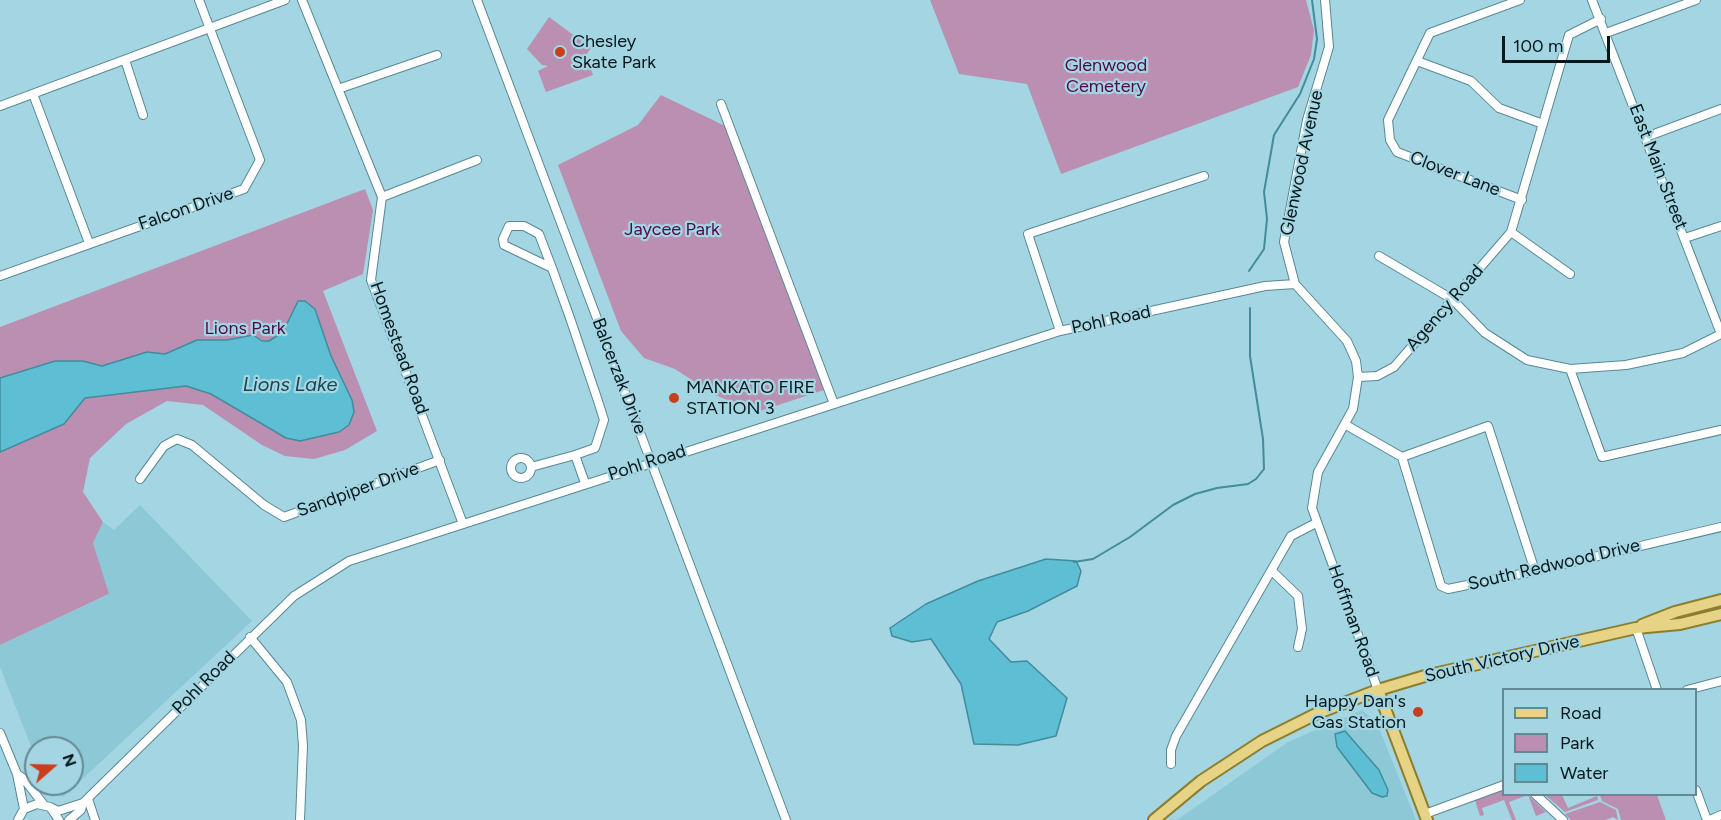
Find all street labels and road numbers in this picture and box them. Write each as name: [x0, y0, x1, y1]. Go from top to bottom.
street label: Glenwood Avenue: [1276, 88, 1328, 238]
street label: East Main Street: [1624, 101, 1692, 233]
street label: Clover Lane: [1407, 147, 1503, 201]
street label: Falcon Drive: [136, 183, 236, 235]
street label: Agency Road: [1402, 260, 1488, 356]
street label: Homestead Road: [365, 279, 433, 417]
street label: Pohl Road: [1069, 301, 1153, 339]
street label: Balcerzak Drive: [587, 315, 651, 437]
street label: Pohl Road: [605, 440, 689, 486]
street label: Sandpiper Drive: [294, 458, 422, 522]
street label: South Redwood Drive: [1466, 535, 1642, 595]
street label: Hoffman Road: [1323, 562, 1383, 680]
street label: South Victory Drive: [1423, 631, 1581, 687]
street label: Pohl Road: [168, 647, 240, 719]

